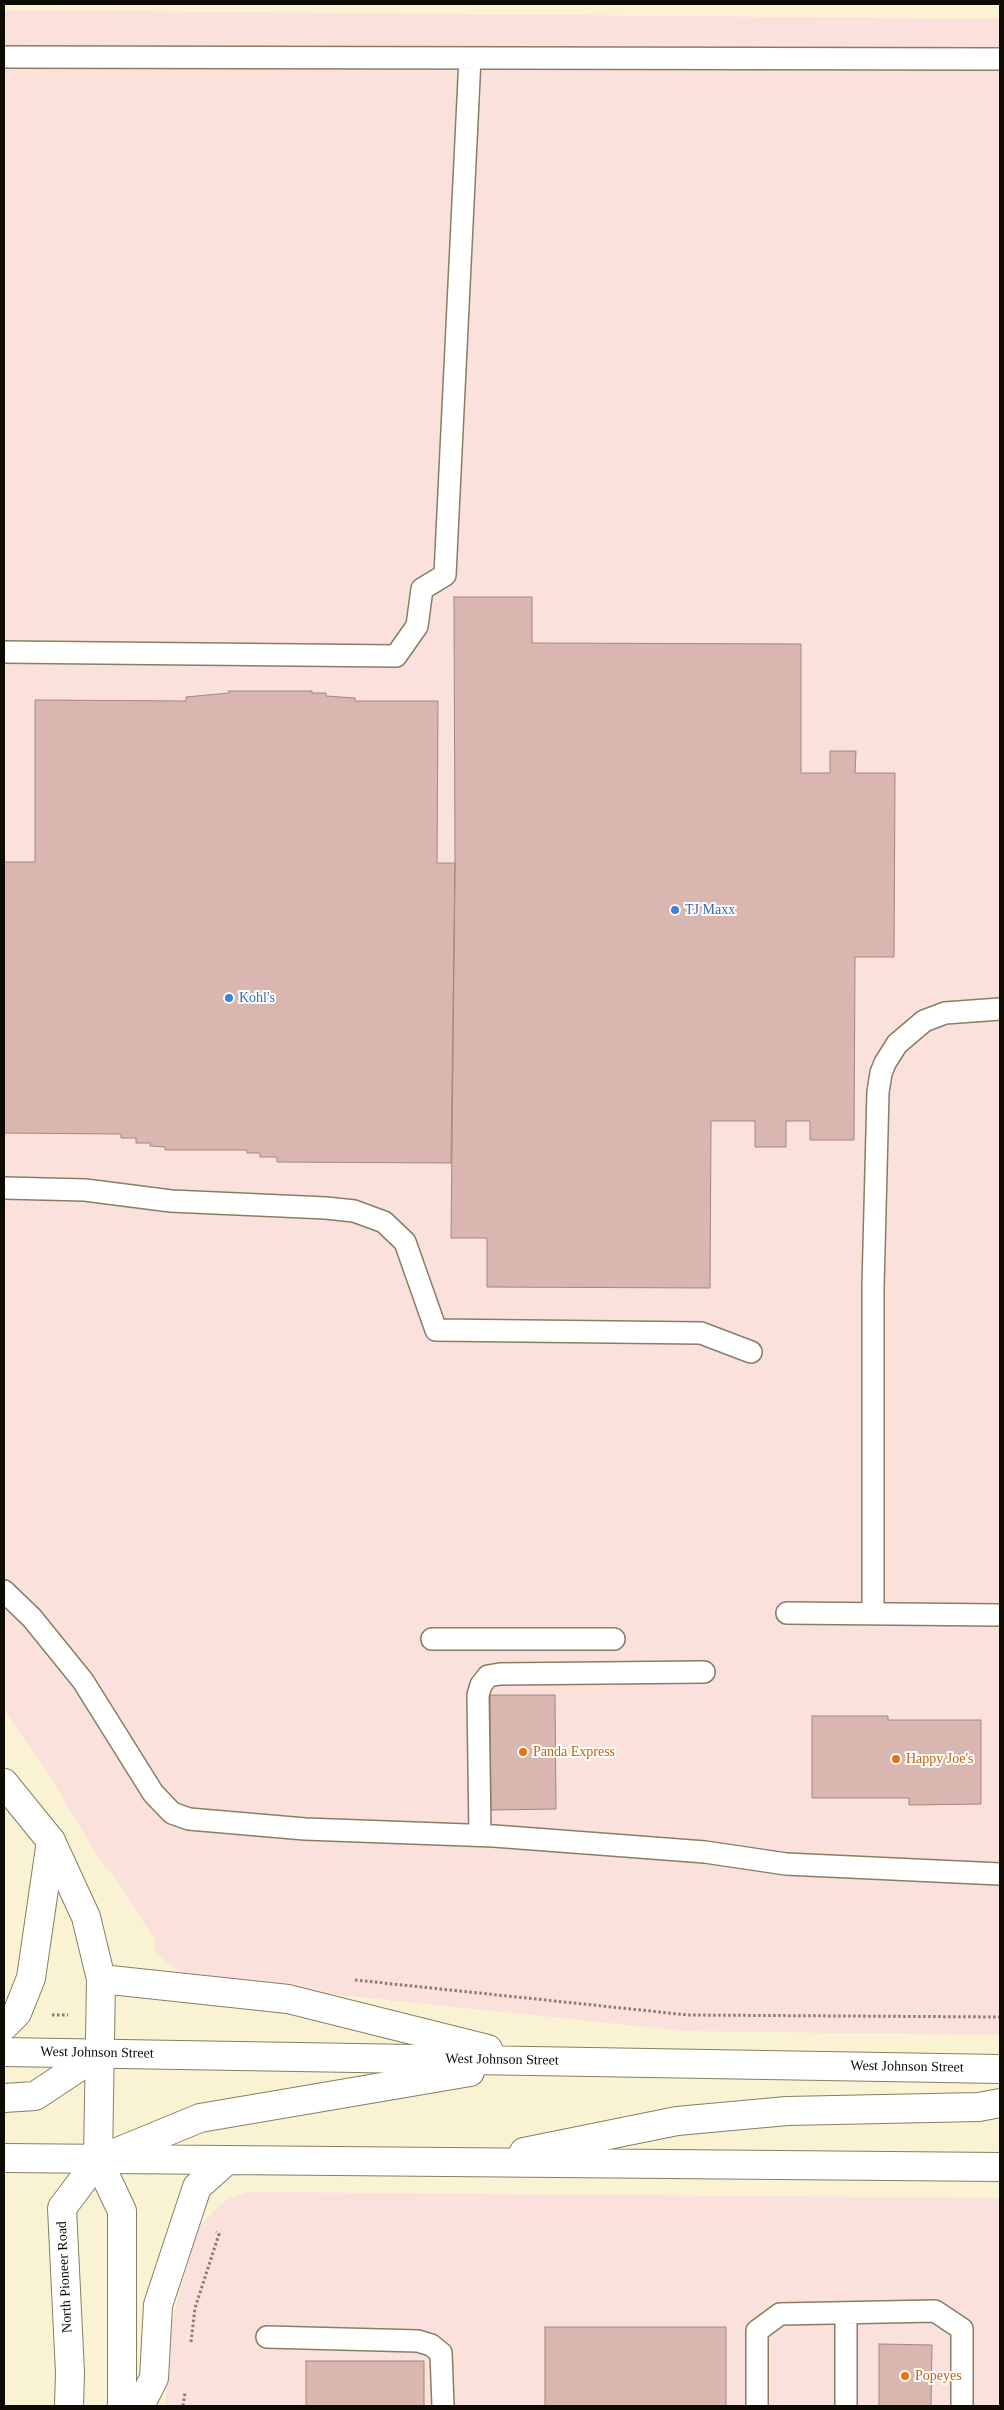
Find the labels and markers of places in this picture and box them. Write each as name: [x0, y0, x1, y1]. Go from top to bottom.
place label: TJ Maxx: [685, 902, 735, 918]
marker: TJ Maxx: [669, 904, 681, 916]
place label: Kohl's: [239, 990, 275, 1006]
marker: Kohl's: [223, 992, 235, 1004]
place label: Panda Express: [533, 1744, 615, 1760]
marker: Panda Express: [517, 1746, 529, 1758]
place label: Happy Joe's: [906, 1751, 973, 1767]
marker: Happy Joe's: [890, 1753, 902, 1765]
place label: Popeyes: [915, 2368, 962, 2384]
marker: Popeyes: [899, 2370, 911, 2382]

